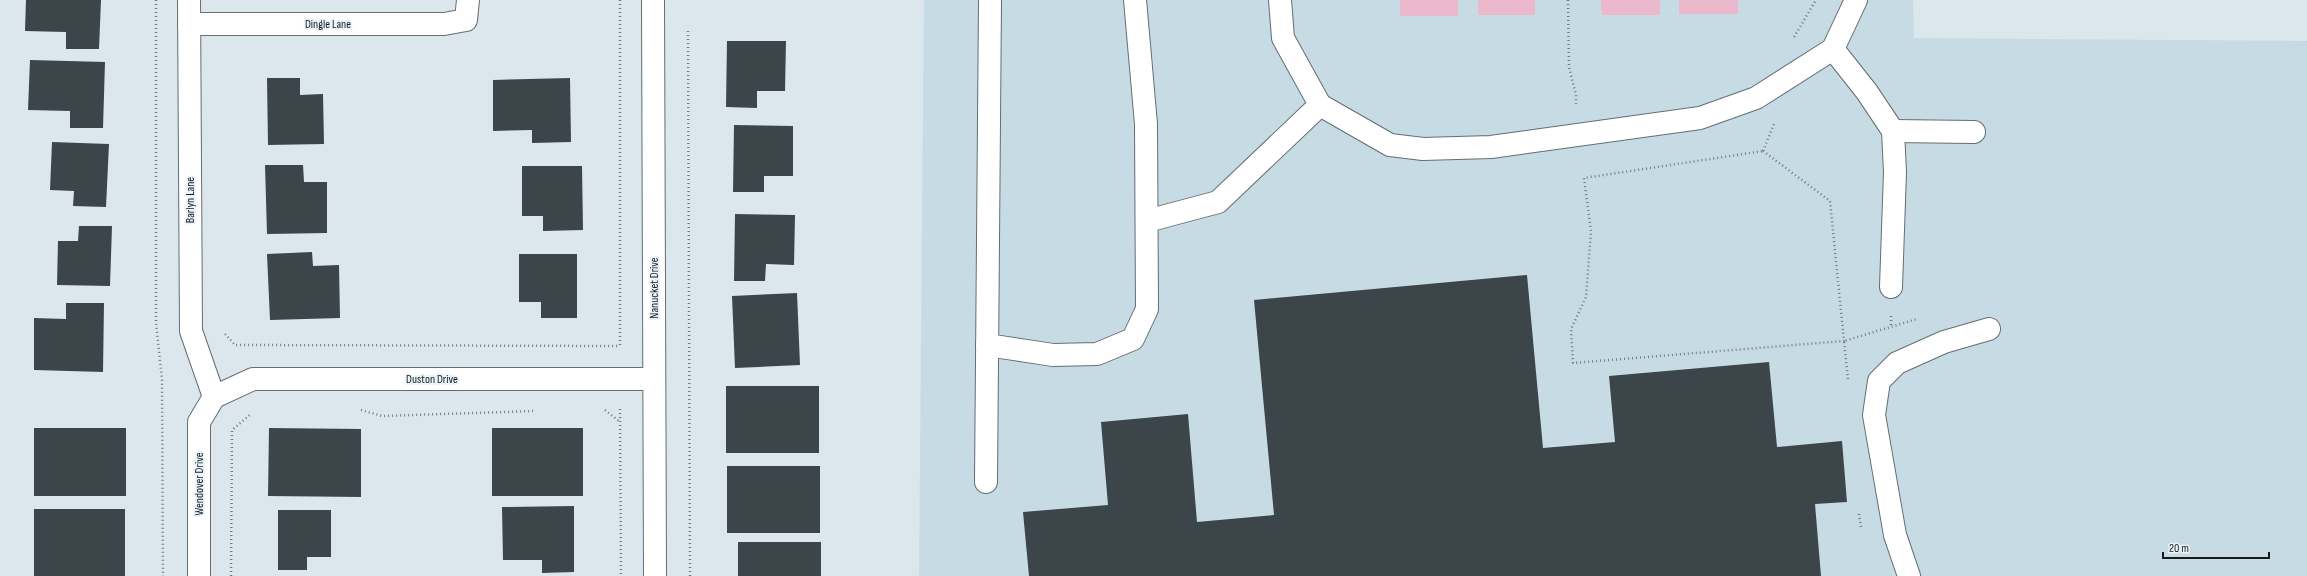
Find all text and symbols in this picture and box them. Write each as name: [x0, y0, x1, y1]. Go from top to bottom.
street label: Dingle Lane: [305, 17, 351, 32]
street label: Barlyn Lane: [183, 177, 198, 223]
street label: Nanucket Drive: [647, 257, 662, 319]
street label: Duston Drive: [406, 372, 458, 387]
street label: Wendover Drive: [192, 452, 207, 516]
scale bar: [2163, 534, 2269, 560]
text: 20 m: [2169, 541, 2189, 556]

